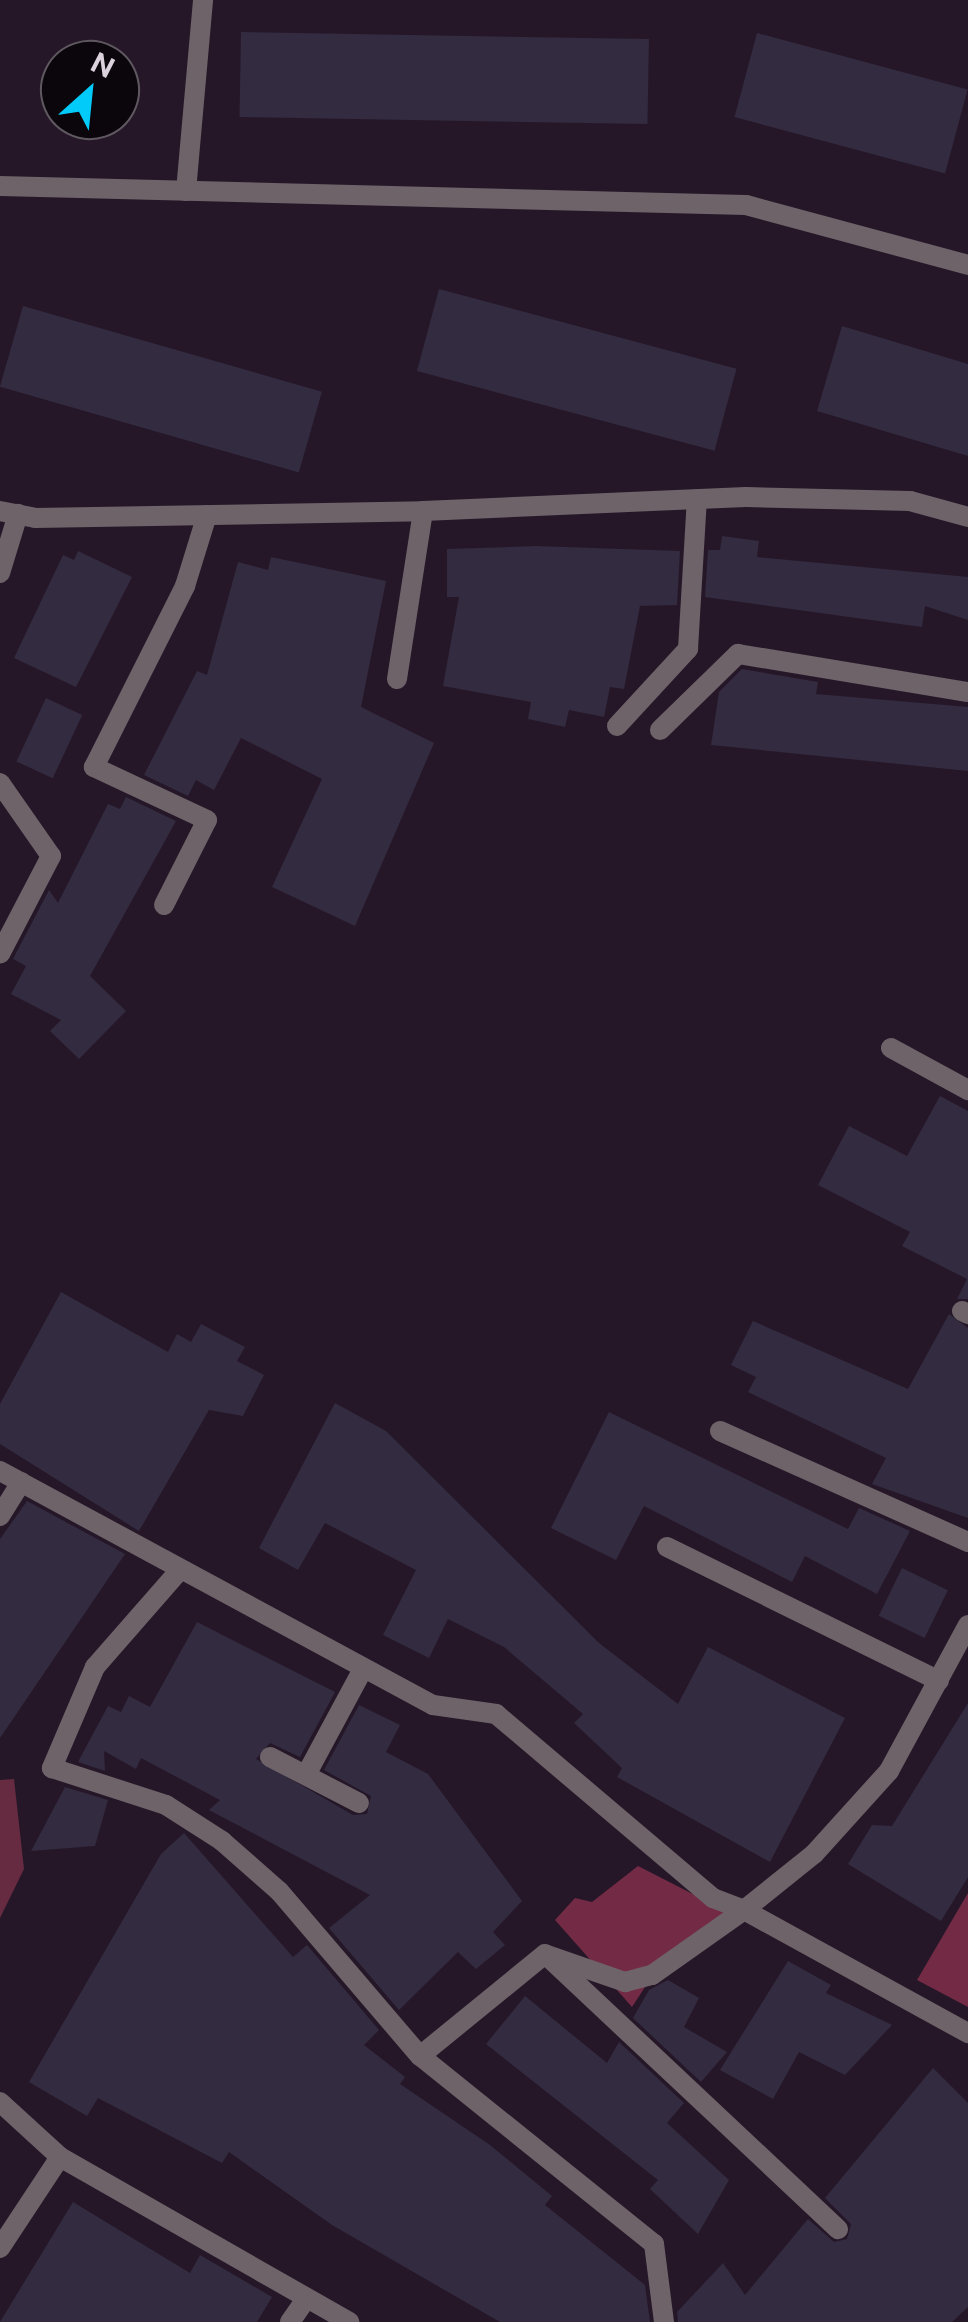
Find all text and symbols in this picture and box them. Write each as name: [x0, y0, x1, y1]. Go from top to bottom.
north arrow: [40, 40, 140, 140]
text: N: [86, 45, 120, 84]

